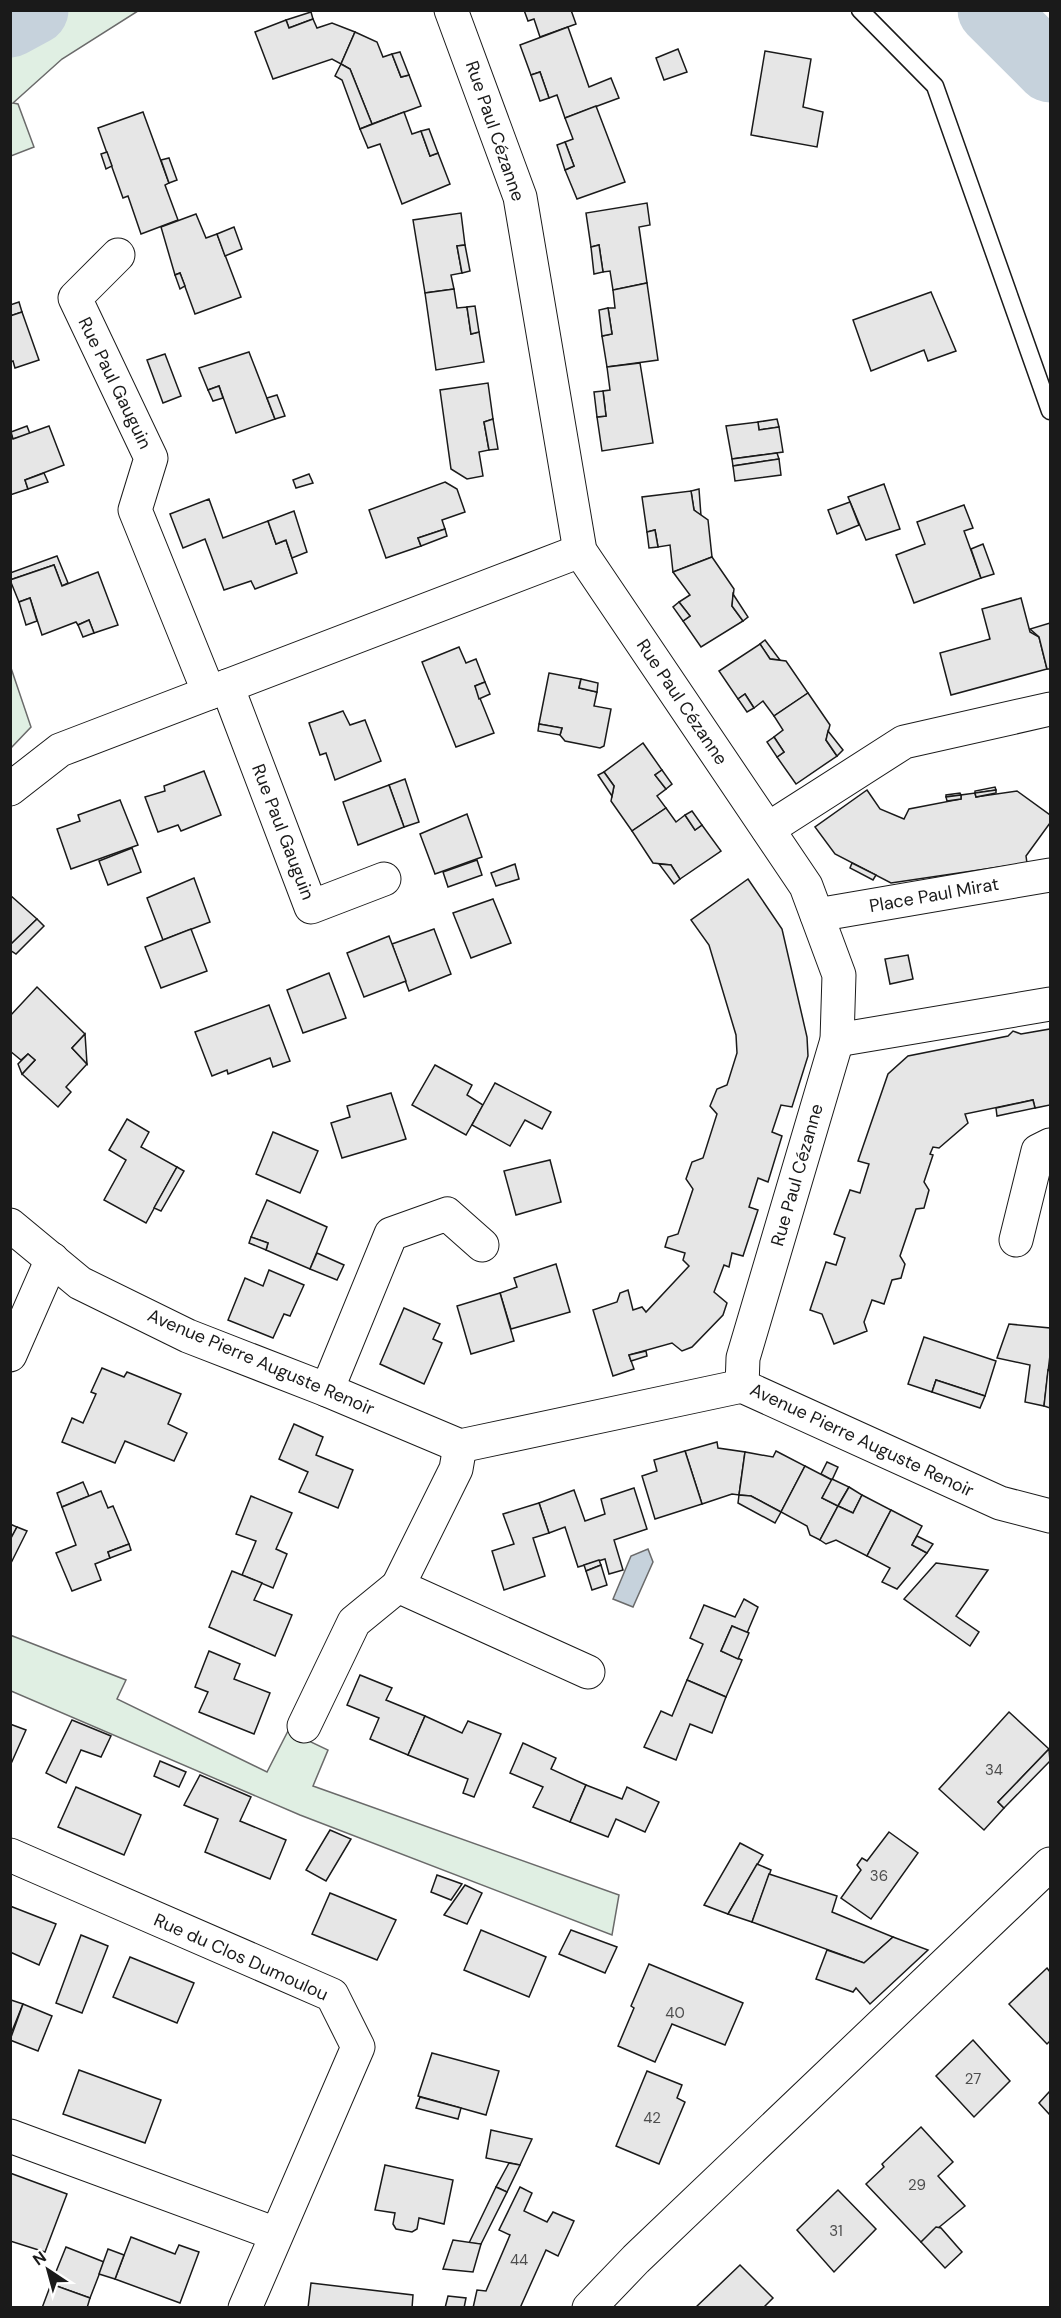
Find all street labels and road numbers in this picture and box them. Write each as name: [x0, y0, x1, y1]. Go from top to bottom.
street label: Rue Paul Cézanne: [460, 58, 530, 204]
street label: Rue Paul Gauguin: [73, 313, 157, 453]
street label: Rue Paul Cézanne: [631, 634, 733, 770]
street label: Rue Paul Gauguin: [246, 761, 320, 903]
street label: Place Paul Mirat: [867, 872, 1001, 918]
street label: Rue Paul Cézanne: [765, 1101, 829, 1249]
street label: Avenue Pierre Auguste Renoir: [144, 1303, 378, 1421]
street label: Avenue Pierre Auguste Renoir: [746, 1378, 978, 1503]
street label: Rue du Clos Dumoulou: [150, 1908, 332, 2006]

